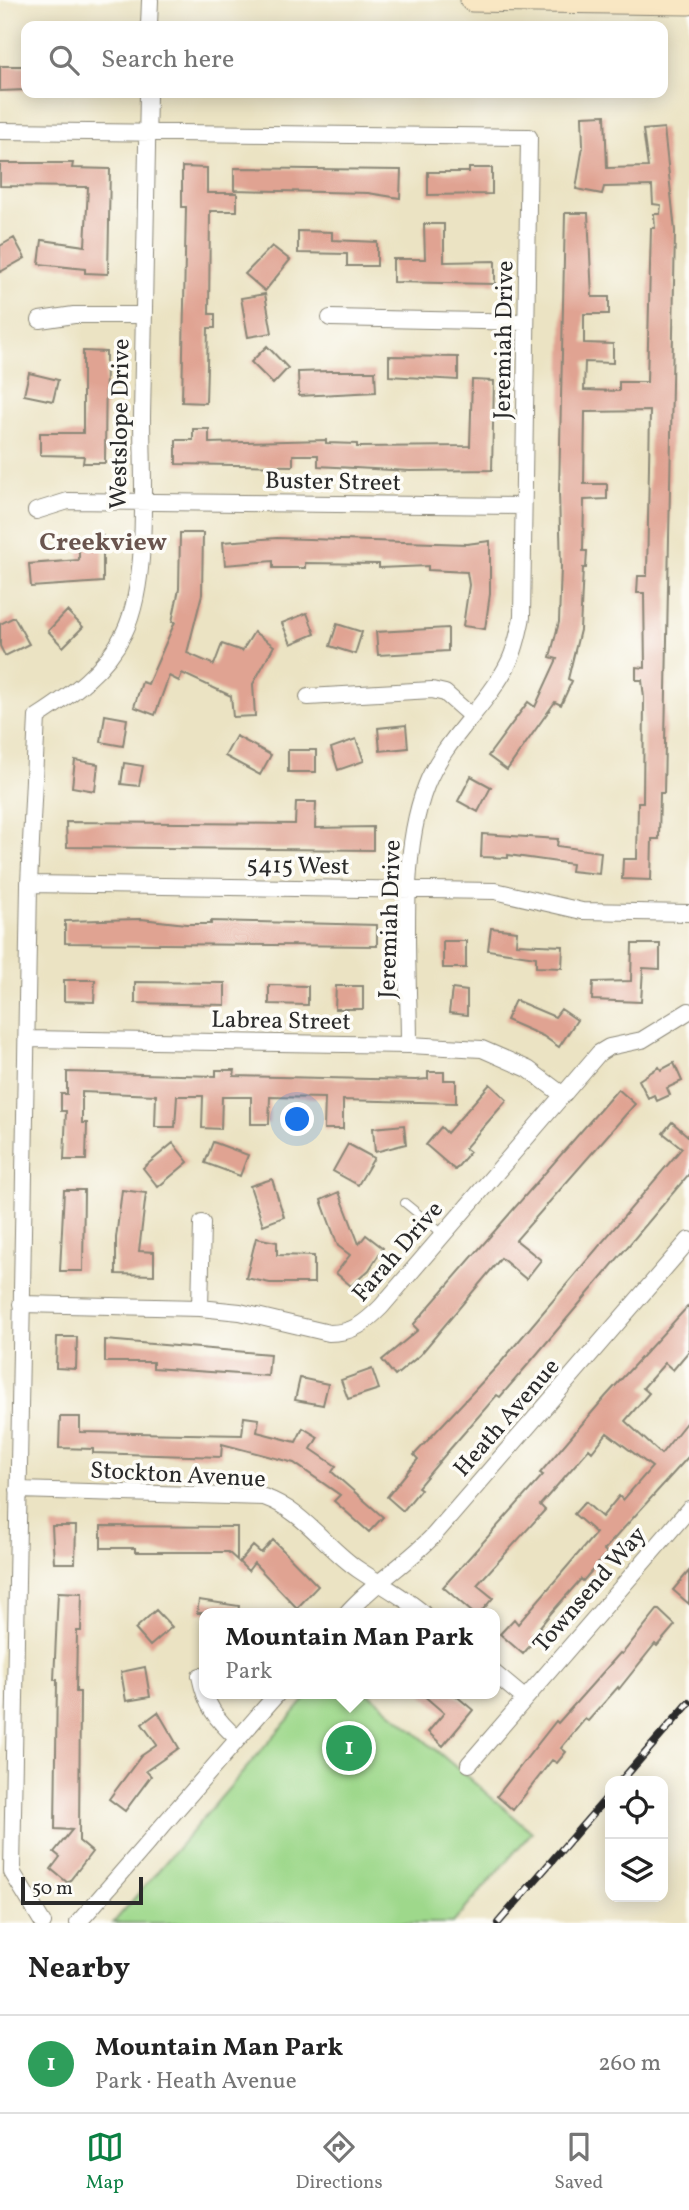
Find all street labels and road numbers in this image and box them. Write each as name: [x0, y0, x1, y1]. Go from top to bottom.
street label: Jeremiah Drive: [487, 260, 523, 420]
street label: Westslope Drive: [103, 338, 139, 510]
street label: Buster Street: [265, 465, 401, 501]
street label: Jeremiah Drive: [371, 839, 411, 999]
street label: 5415 West: [246, 849, 350, 885]
street label: Labrea Street: [211, 1004, 351, 1040]
street label: Farah Drive: [345, 1194, 452, 1310]
street label: Heath Avenue: [446, 1352, 569, 1485]
street label: Stockton Avenue: [89, 1454, 267, 1498]
street label: Townsend Way: [526, 1520, 655, 1661]

